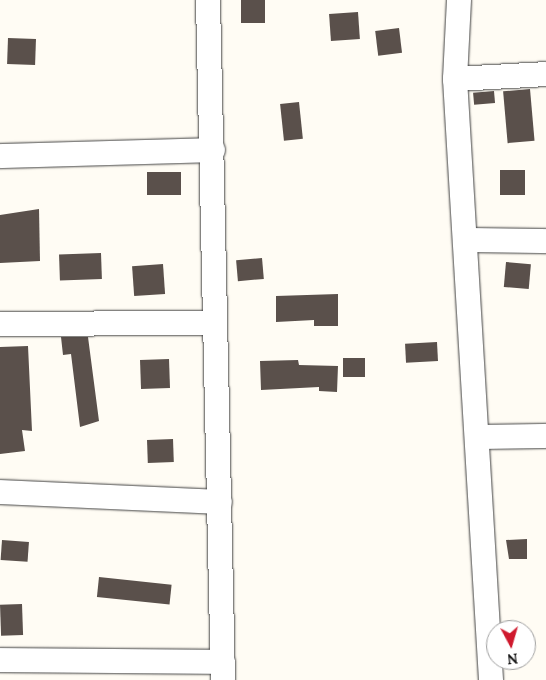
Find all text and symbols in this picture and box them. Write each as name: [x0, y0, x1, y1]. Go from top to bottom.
north arrow: [486, 620, 536, 670]
text: N: [506, 649, 519, 668]

